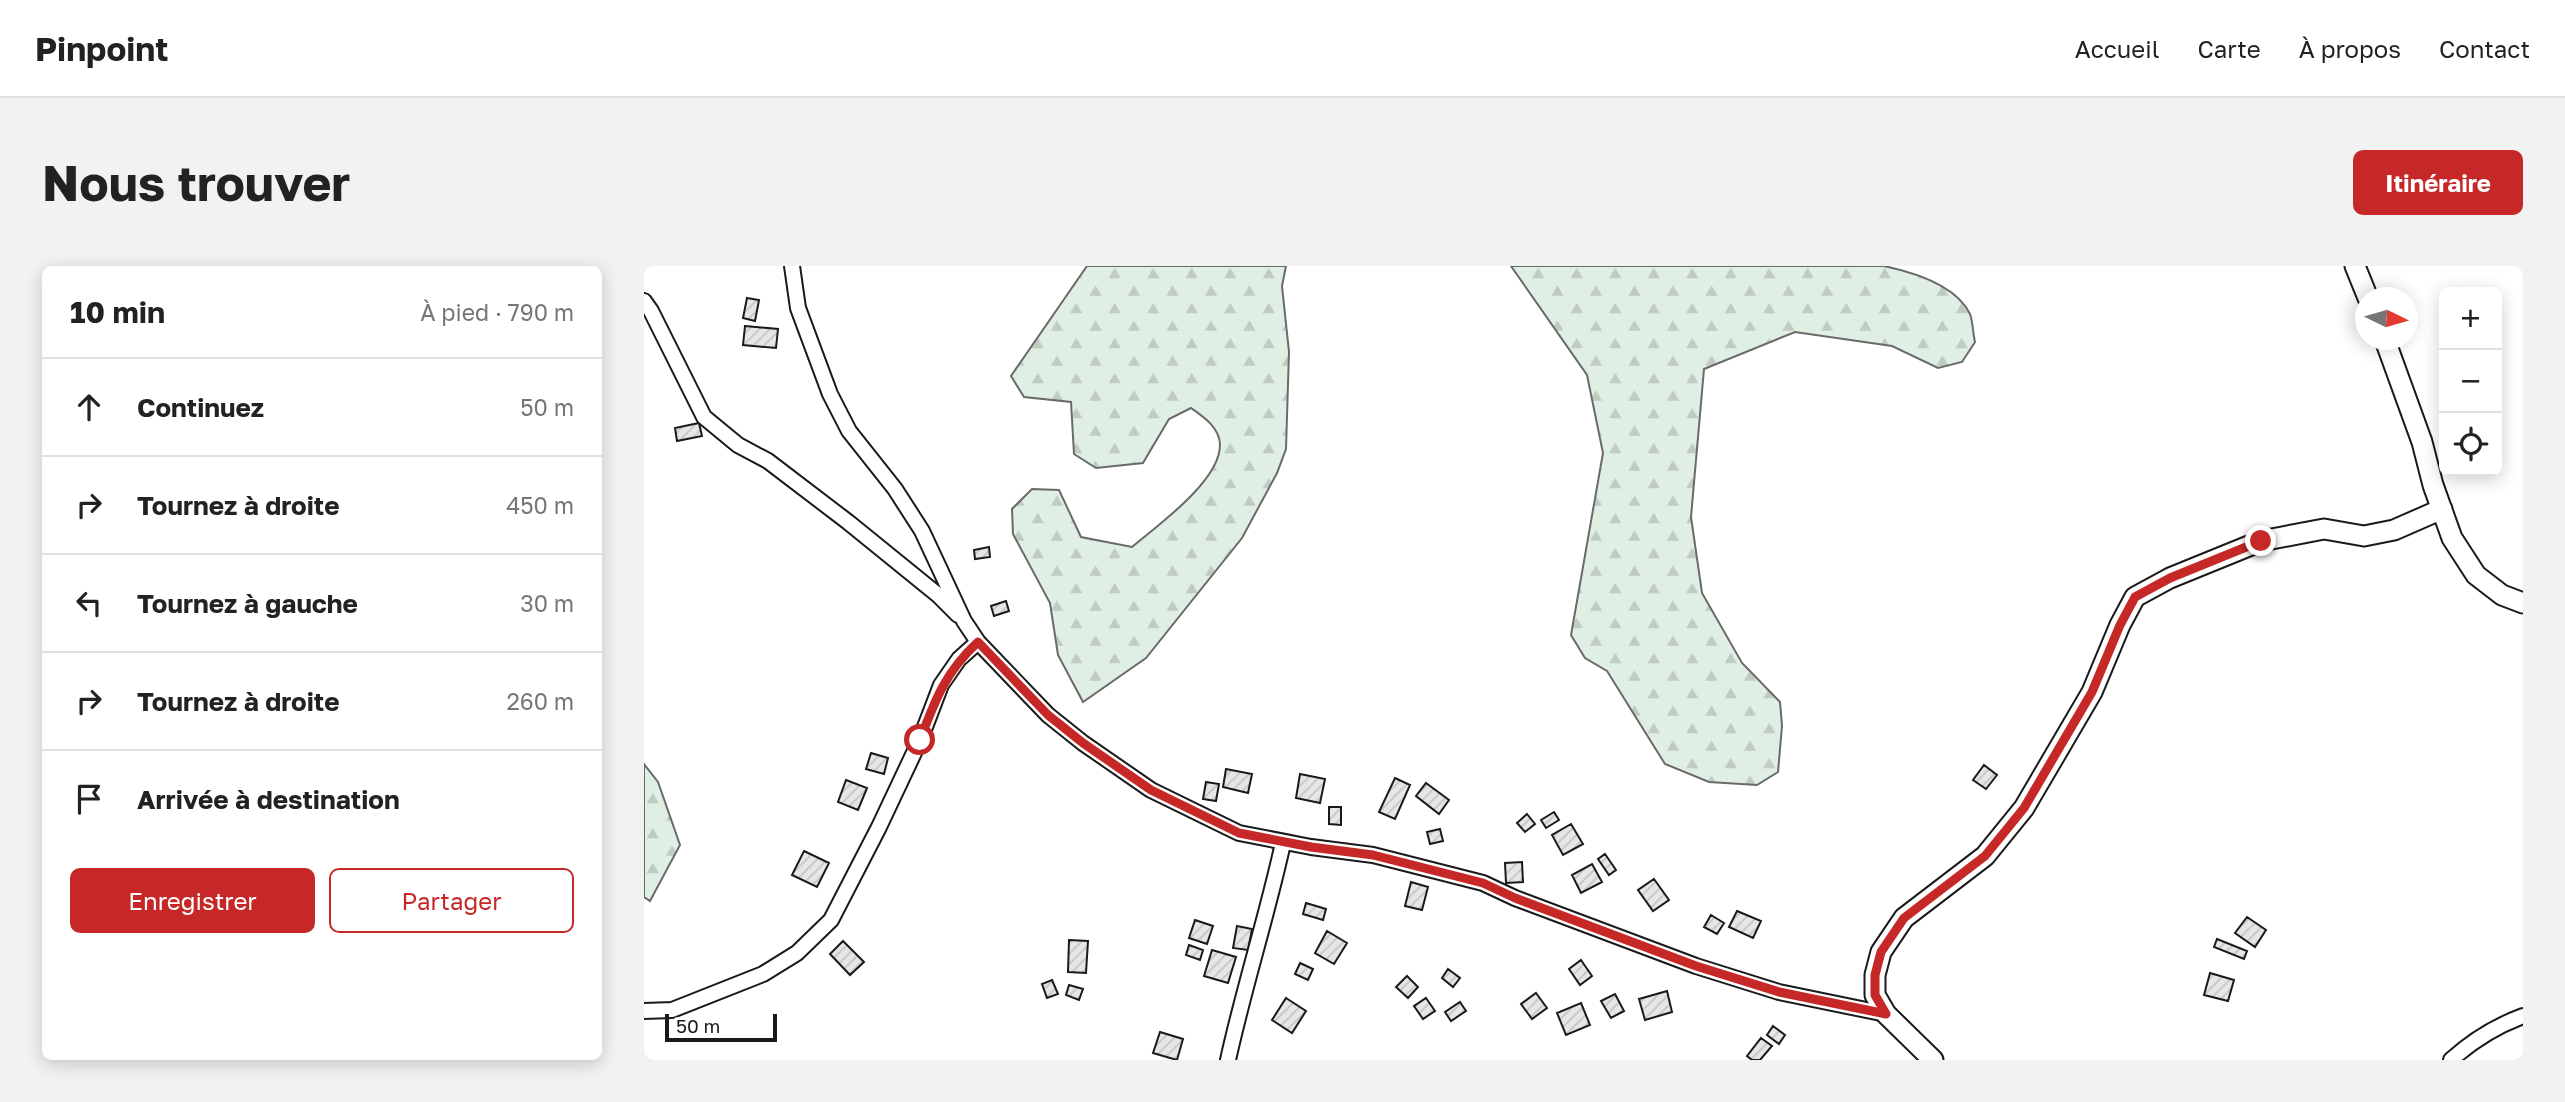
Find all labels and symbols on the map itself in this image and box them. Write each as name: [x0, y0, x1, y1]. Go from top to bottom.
north arrow: [2355, 287, 2418, 350]
route end: [2245, 525, 2276, 556]
route start: [904, 724, 935, 755]
scale bar: [665, 1011, 777, 1043]

